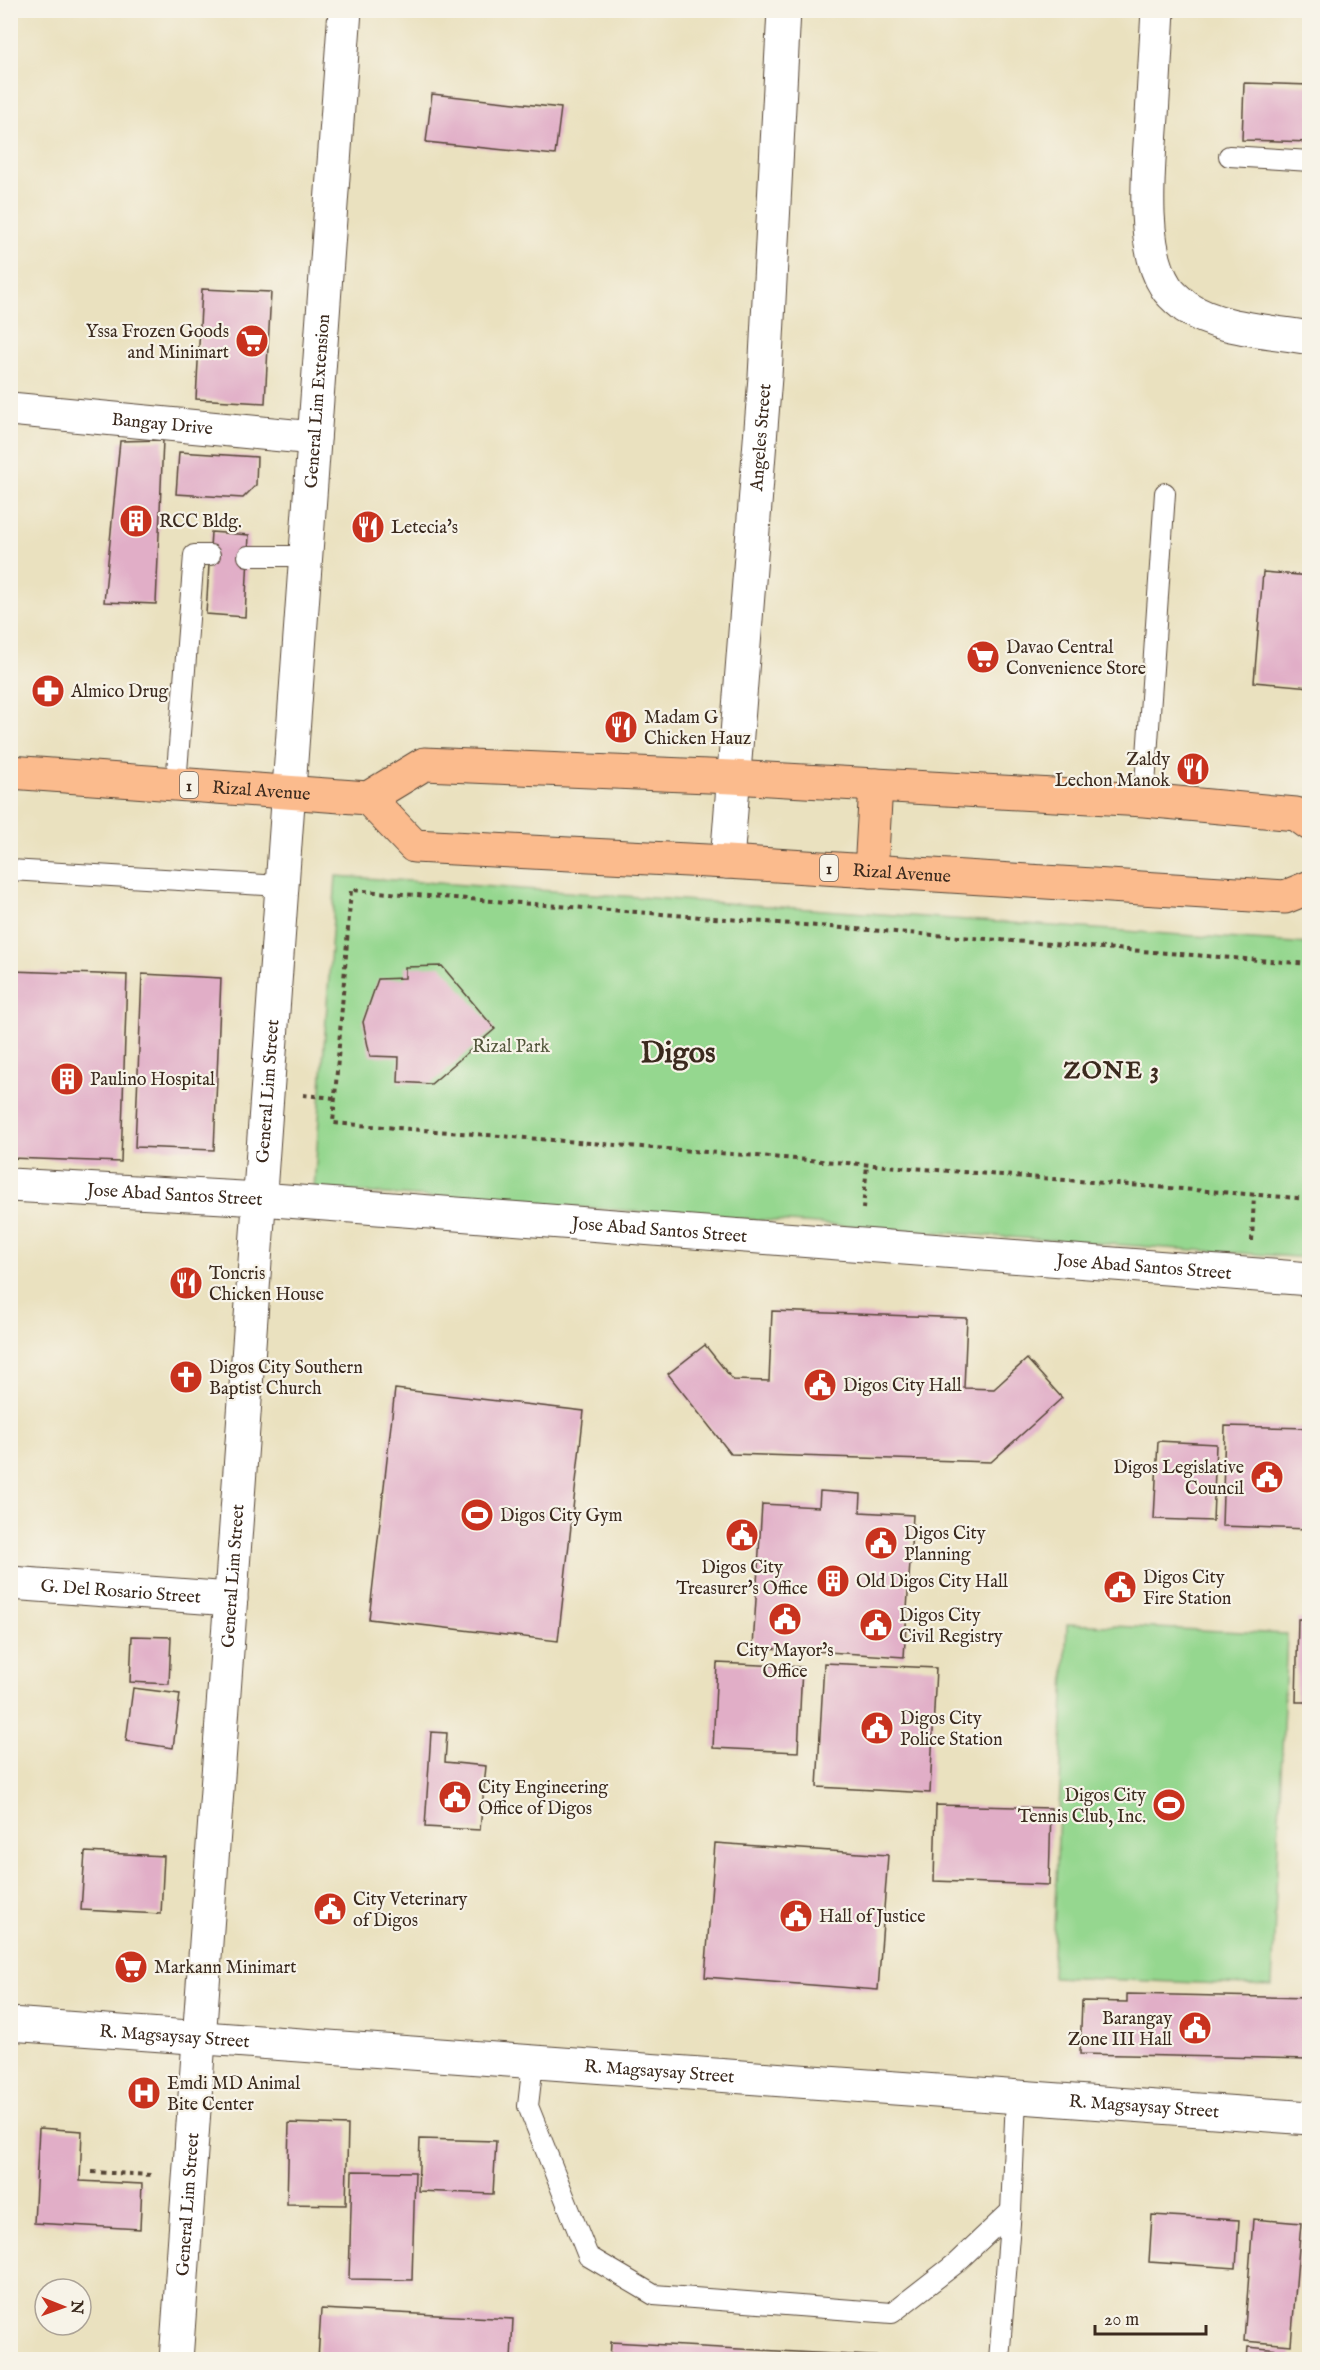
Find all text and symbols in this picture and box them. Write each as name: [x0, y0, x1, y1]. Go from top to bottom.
street label: General Lim Extension: [301, 313, 336, 489]
place label: Yssa Frozen Goods and Minimart: [86, 321, 229, 365]
supermarket icon: Yssa Frozen Goods and Minimart: [234, 323, 270, 359]
street label: Angeles Street: [746, 383, 777, 493]
street label: Bangay Drive: [111, 409, 214, 441]
building icon: RCC Bldg.: [118, 503, 154, 539]
restaurant icon: Letecia's: [350, 509, 386, 545]
place label: RCC Bldg.: [159, 511, 242, 534]
place label: Letecia's: [391, 517, 458, 540]
place label: Davao Central Convenience Store: [1006, 637, 1146, 681]
supermarket icon: Davao Central Convenience Store: [965, 639, 1001, 675]
pharmacy icon: Almico Drug: [30, 673, 66, 709]
place label: Almico Drug: [70, 681, 168, 704]
place label: Madam G Chicken Hauz: [644, 707, 751, 751]
restaurant icon: Madam G Chicken Hauz: [603, 709, 639, 745]
place label: Zaldy Lechon Manok: [1055, 749, 1170, 793]
restaurant icon: Zaldy Lechon Manok: [1175, 751, 1211, 787]
road number: 1: [180, 772, 198, 798]
street label: Rizal Avenue: [211, 777, 311, 807]
road number: 1: [820, 855, 838, 881]
street label: Rizal Avenue: [852, 860, 952, 889]
street label: General Lim Street: [252, 1019, 285, 1164]
district label: Digos: [641, 1035, 716, 1073]
park label: Rizal Park: [472, 1036, 550, 1059]
district label: ZONE 3: [1064, 1056, 1161, 1087]
building icon: Paulino Hospital: [49, 1061, 85, 1097]
place label: Paulino Hospital: [90, 1069, 215, 1092]
street label: Jose Abad Santos Street: [84, 1179, 263, 1212]
street label: Jose Abad Santos Street: [569, 1213, 748, 1249]
street label: Jose Abad Santos Street: [1053, 1250, 1232, 1286]
place label: Toncris Chicken House: [209, 1263, 324, 1307]
restaurant icon: Toncris Chicken House: [168, 1265, 204, 1301]
place label: Digos City Southern Baptist Church: [209, 1357, 363, 1401]
church icon: Digos City Southern Baptist Church: [168, 1359, 204, 1395]
public building icon: Digos City Hall: [802, 1367, 838, 1403]
place label: Digos City Hall: [843, 1375, 962, 1398]
place label: Digos Legislative Council: [1113, 1457, 1244, 1501]
public building icon: Digos Legislative Council: [1249, 1459, 1285, 1495]
sports icon: Digos City Gym: [459, 1497, 495, 1533]
street label: General Lim Street: [217, 1504, 251, 1649]
place label: Digos City Gym: [500, 1505, 623, 1528]
public building icon: Digos City Treasurer's Office: [724, 1517, 760, 1553]
place label: Digos City Planning: [904, 1523, 986, 1567]
public building icon: Digos City Planning: [863, 1525, 899, 1561]
place label: Digos City Treasurer's Office: [676, 1557, 808, 1601]
building icon: Old Digos City Hall: [815, 1563, 851, 1599]
place label: Digos City Fire Station: [1143, 1567, 1232, 1611]
public building icon: Digos City Fire Station: [1102, 1569, 1138, 1605]
place label: Old Digos City Hall: [856, 1571, 1008, 1594]
street label: G. Del Rosario Street: [40, 1575, 202, 1610]
public building icon: City Mayor’s Office: [767, 1601, 803, 1637]
place label: Digos City Civil Registry: [899, 1605, 1003, 1649]
public building icon: Digos City Civil Registry: [858, 1607, 894, 1643]
place label: City Mayor’s Office: [736, 1640, 834, 1684]
place label: Digos City Police Station: [900, 1708, 1003, 1752]
public building icon: Digos City Police Station: [859, 1710, 895, 1746]
place label: City Engineering Office of Digos: [478, 1777, 608, 1821]
public building icon: City Engineering Office of Digos: [437, 1779, 473, 1815]
place label: Digos City Tennis Club, Inc.: [1018, 1785, 1146, 1829]
sports icon: Digos City Tennis Club, Inc.: [1151, 1787, 1187, 1823]
place label: City Veterinary of Digos: [353, 1889, 467, 1933]
public building icon: City Veterinary of Digos: [312, 1891, 348, 1927]
public building icon: Hall of Justice: [778, 1898, 814, 1934]
place label: Hall of Justice: [819, 1906, 926, 1929]
supermarket icon: Markann Minimart: [113, 1949, 149, 1985]
place label: Markann Minimart: [154, 1957, 296, 1980]
place label: Barangay Zone III Hall: [1068, 2008, 1172, 2052]
public building icon: Barangay Zone III Hall: [1177, 2010, 1213, 2046]
street label: R. Magsaysay Street: [99, 2020, 250, 2054]
street label: R. Magsaysay Street: [583, 2056, 735, 2089]
place label: Emdi MD Animal Bite Center: [167, 2073, 300, 2117]
hospital icon: Emdi MD Animal Bite Center: [126, 2075, 162, 2111]
street label: R. Magsaysay Street: [1068, 2091, 1220, 2124]
street label: General Lim Street: [172, 2132, 205, 2277]
north arrow: [33, 2277, 93, 2337]
scale bar: [1095, 2298, 1206, 2336]
text: N: [66, 2299, 86, 2314]
text: 20 m: [1104, 2309, 1139, 2332]

